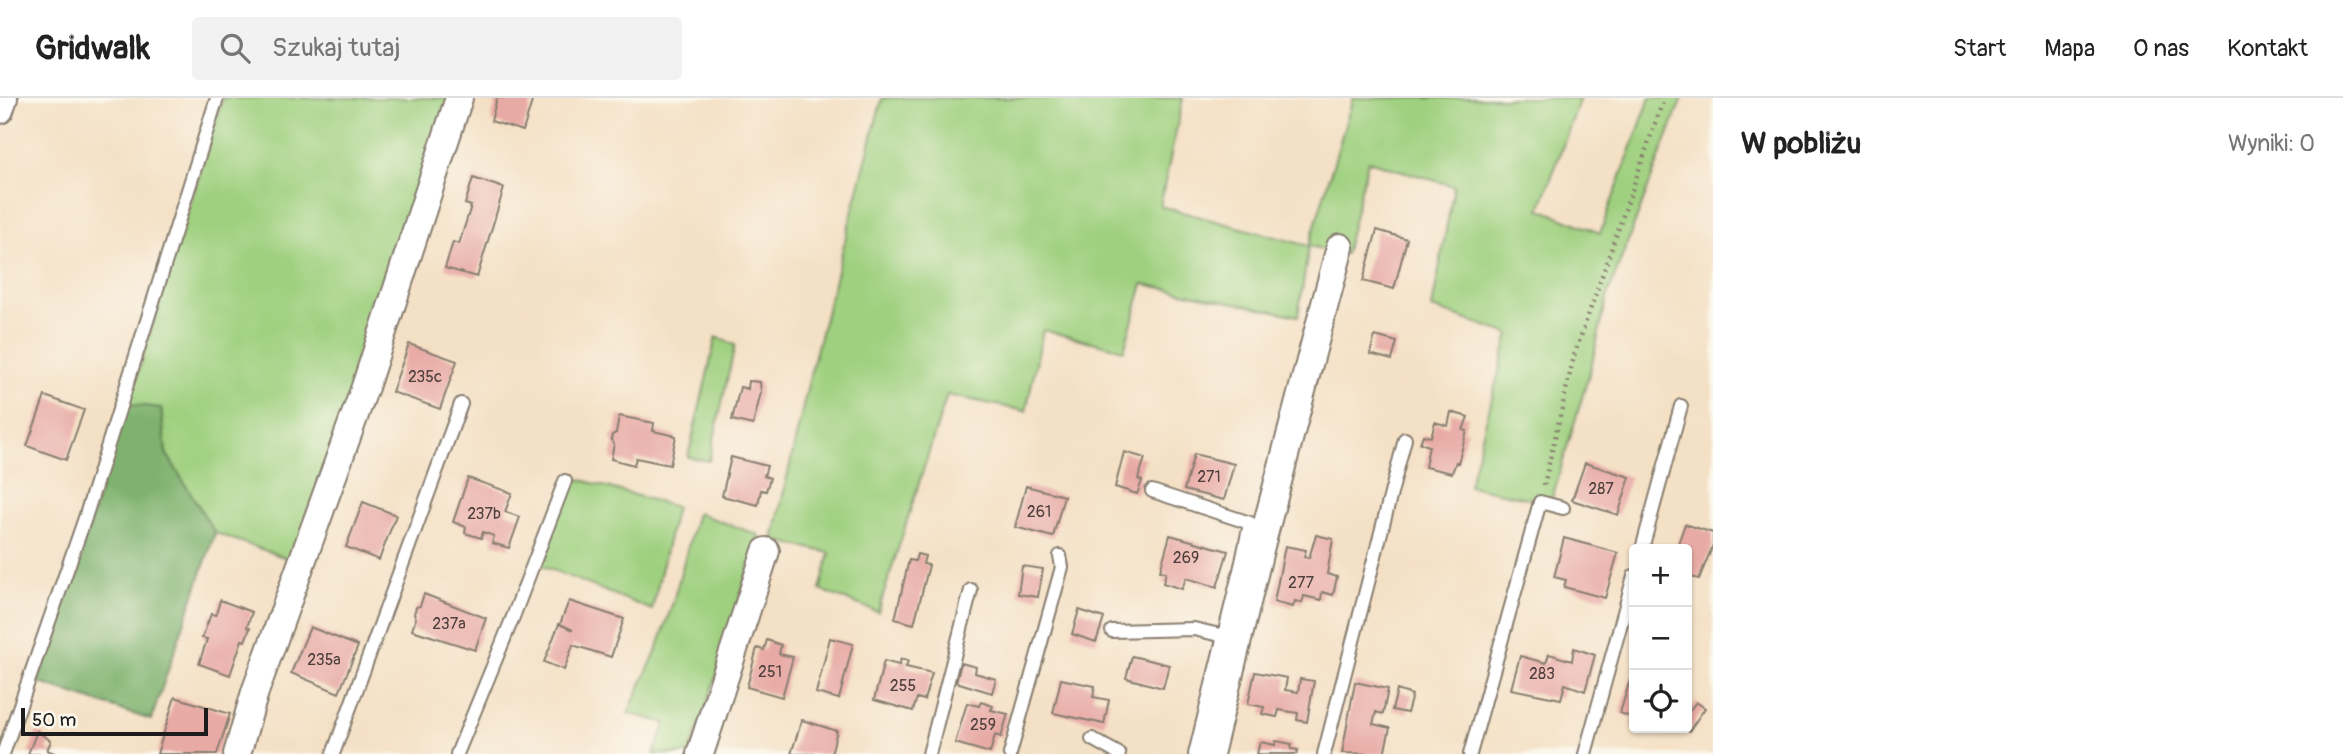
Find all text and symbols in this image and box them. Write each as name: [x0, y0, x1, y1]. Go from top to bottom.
search box: [192, 17, 682, 80]
text: Gridwalk: [35, 28, 150, 69]
icon: search: [216, 29, 254, 67]
text: Szukaj tutaj: [272, 32, 400, 64]
text: Start: [1953, 34, 2006, 63]
text: Mapa: [2044, 34, 2095, 63]
text: O nas: [2133, 34, 2189, 63]
text: Kontakt: [2227, 34, 2308, 63]
text: W pobliżu: [1741, 125, 1861, 162]
text: Wyniki: 0: [2228, 129, 2315, 158]
house number: 235c: [408, 367, 442, 387]
house number: 271: [1197, 467, 1221, 487]
house number: 287: [1588, 479, 1614, 499]
house number: 261: [1027, 502, 1051, 522]
house number: 237b: [467, 504, 501, 524]
map controls: [1629, 544, 1692, 733]
button: +: [1629, 544, 1692, 607]
house number: 269: [1173, 548, 1199, 568]
house number: 277: [1288, 573, 1314, 593]
button: −: [1629, 607, 1692, 670]
house number: 237a: [432, 614, 466, 634]
house number: 235a: [307, 650, 341, 670]
house number: 251: [758, 662, 782, 682]
house number: 283: [1529, 664, 1555, 684]
button: locate: [1629, 670, 1692, 733]
house number: 255: [890, 676, 916, 696]
scale bar: [21, 705, 208, 737]
text: 50 m: [32, 708, 76, 732]
house number: 259: [970, 715, 996, 735]

